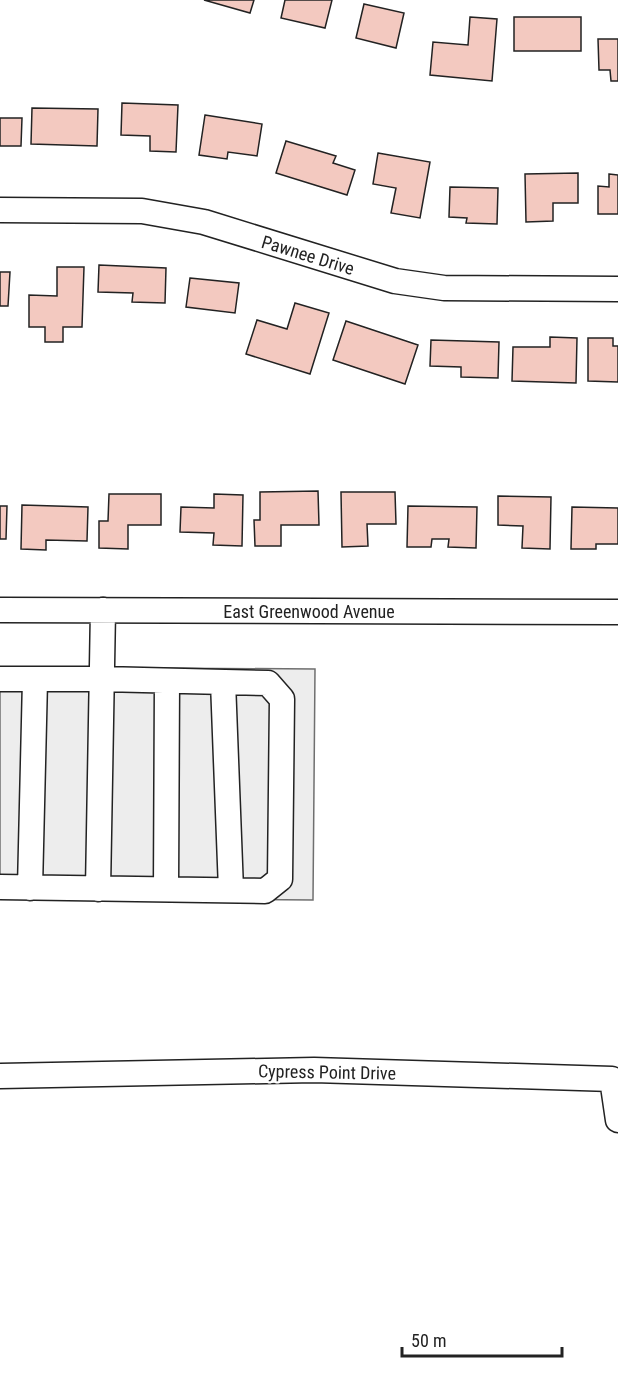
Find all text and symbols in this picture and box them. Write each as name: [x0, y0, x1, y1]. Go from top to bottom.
street label: Pawnee Drive: [259, 231, 357, 279]
street label: East Greenwood Avenue: [223, 601, 395, 622]
street label: Cypress Point Drive: [258, 1060, 396, 1084]
scale bar: [402, 1320, 562, 1358]
text: 50 m: [411, 1330, 446, 1351]

